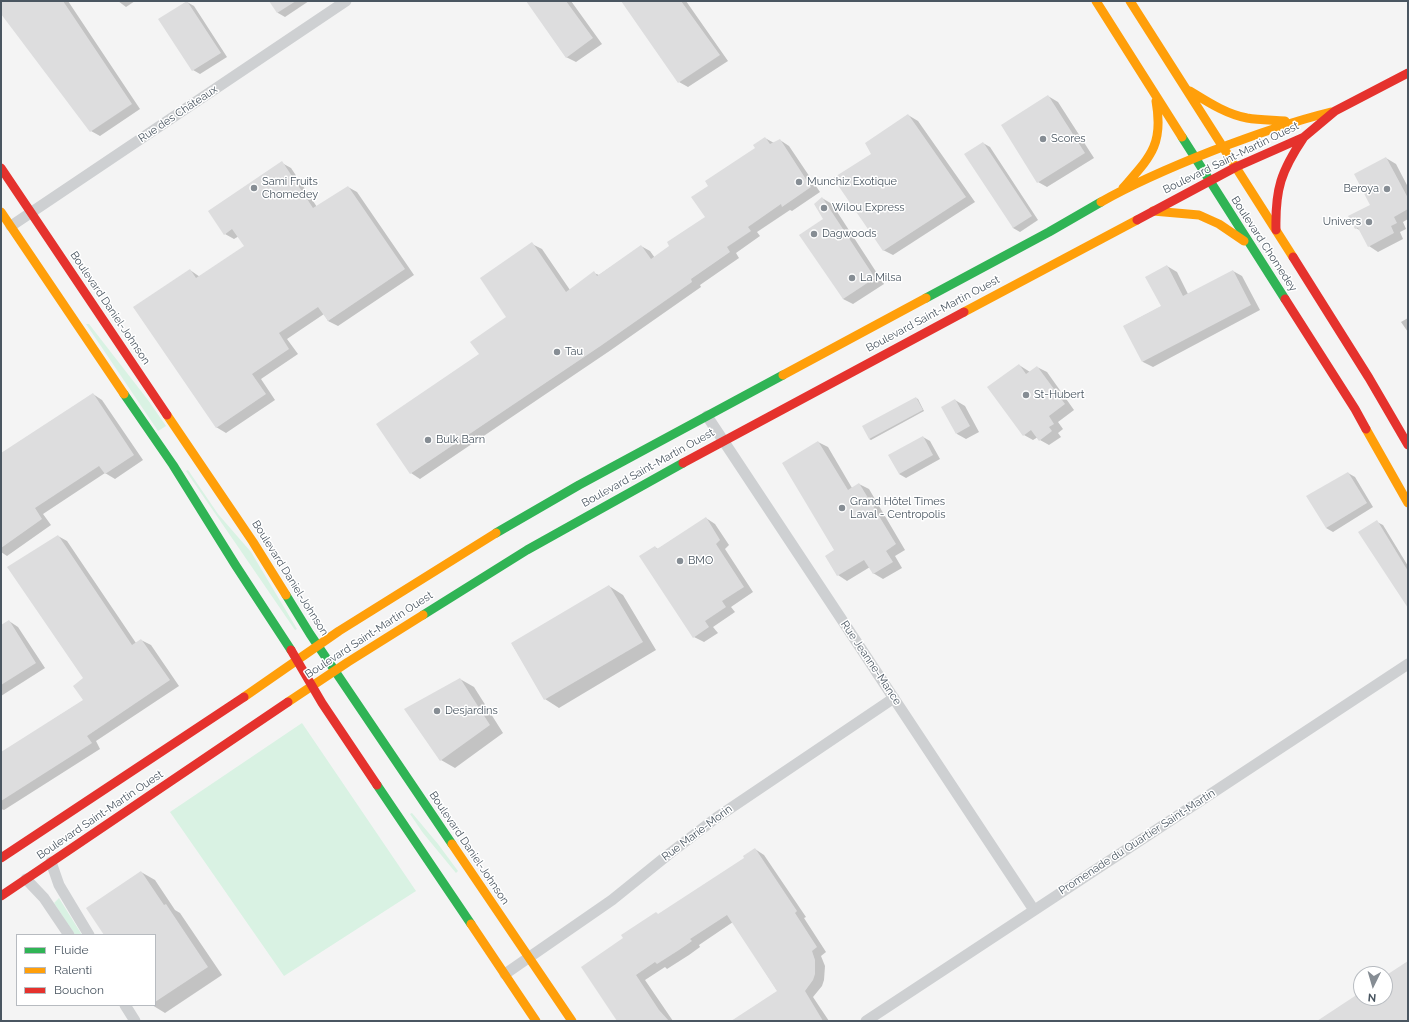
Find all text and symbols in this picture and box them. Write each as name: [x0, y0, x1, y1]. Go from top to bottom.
street label: Rue des Châteaux: [136, 83, 220, 145]
street label: Boulevard Saint-Martin Ouest: [1161, 119, 1301, 197]
place label: Scores: [1051, 132, 1086, 146]
marker: Scores: [1038, 134, 1048, 144]
place label: Sami Fruits Chomedey: [262, 175, 318, 201]
place label: Munchiz Exotique: [807, 175, 897, 189]
marker: Munchiz Exotique: [794, 177, 804, 187]
place label: Beroya: [1343, 182, 1379, 196]
marker: Sami Fruits Chomedey: [249, 183, 259, 193]
marker: Beroya: [1382, 184, 1392, 194]
street label: Boulevard Chomedey: [1228, 194, 1300, 294]
place label: Wilou Express: [832, 201, 905, 215]
marker: Wilou Express: [819, 203, 829, 213]
place label: Univers: [1323, 215, 1361, 229]
marker: Univers: [1364, 217, 1374, 227]
place label: Dagwoods: [822, 227, 877, 241]
marker: Dagwoods: [809, 229, 819, 239]
street label: Boulevard Daniel-Johnson: [67, 249, 153, 367]
place label: La Milsa: [860, 271, 902, 285]
marker: La Milsa: [847, 273, 857, 283]
street label: Boulevard Saint-Martin Ouest: [864, 273, 1002, 355]
place label: Tau: [565, 345, 583, 359]
marker: Tau: [552, 347, 562, 357]
place label: St-Hubert: [1034, 388, 1084, 402]
marker: St-Hubert: [1021, 390, 1031, 400]
street label: Boulevard Saint-Martin Ouest: [579, 426, 717, 510]
place label: Bulk Barn: [436, 433, 485, 447]
marker: Bulk Barn: [423, 435, 433, 445]
place label: Grand Hôtel Times Laval - Centropolis: [850, 495, 945, 521]
marker: Grand Hôtel Times Laval - Centropolis: [837, 503, 847, 513]
street label: Boulevard Daniel-Johnson: [249, 518, 331, 638]
place label: BMO: [688, 554, 713, 568]
marker: BMO: [675, 556, 685, 566]
street label: Boulevard Saint-Martin Ouest: [303, 589, 435, 681]
street label: Rue Jeanne-Mance: [838, 618, 904, 708]
place label: Desjardins: [445, 704, 498, 718]
marker: Desjardins: [432, 706, 442, 716]
street label: Boulevard Saint-Martin Ouest: [34, 768, 166, 862]
street label: Promenade du Quartier Saint-Martin: [1056, 786, 1218, 898]
street label: Boulevard Daniel-Johnson: [426, 789, 512, 907]
street label: Rue Marie-Morin: [659, 802, 735, 864]
legend: [16, 934, 156, 1006]
text: Fluide: [54, 943, 89, 957]
text: Ralenti: [54, 963, 92, 977]
north arrow: [1353, 966, 1393, 1006]
text: Bouchon: [54, 983, 104, 997]
text: N: [1367, 991, 1377, 1004]

